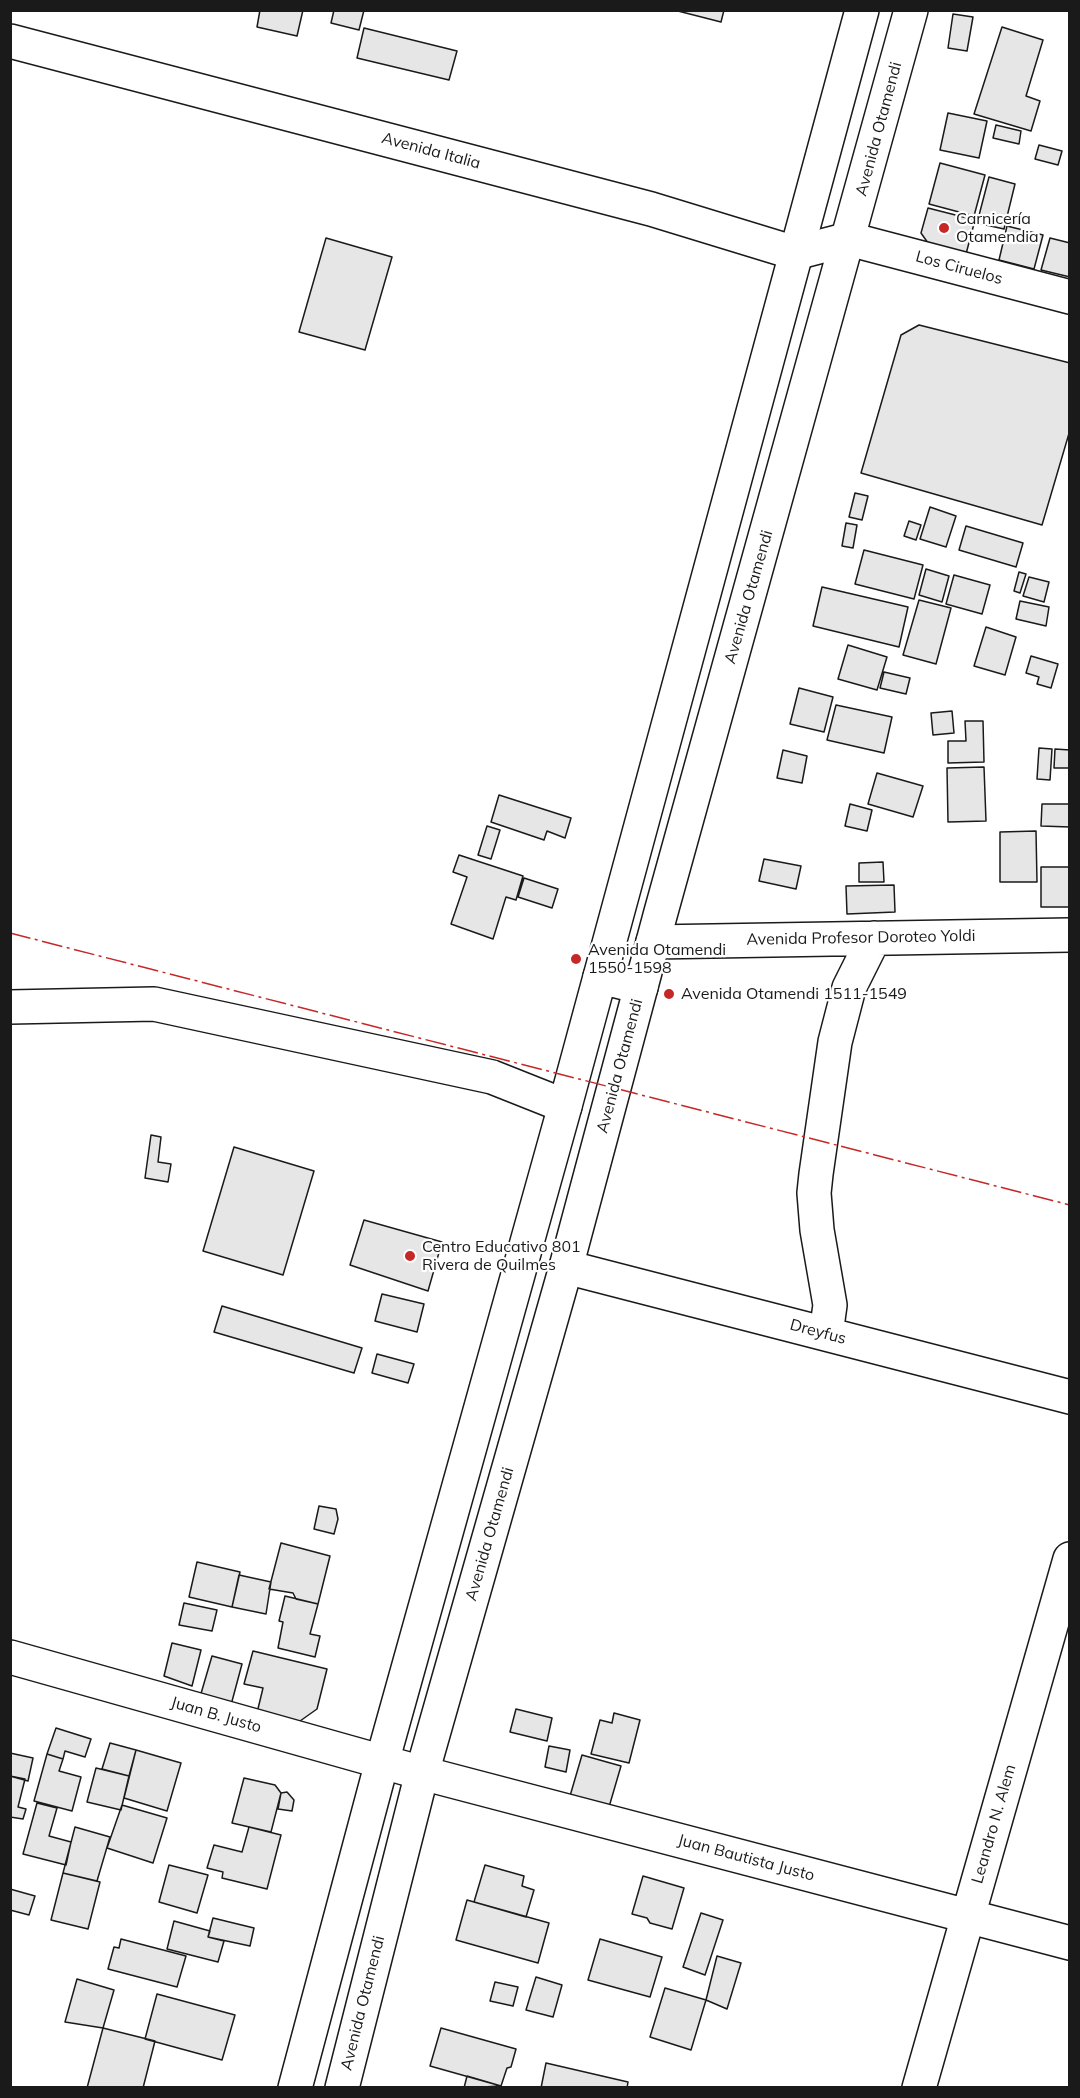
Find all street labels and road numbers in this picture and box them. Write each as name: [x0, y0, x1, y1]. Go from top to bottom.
street label: Avenida Otamendi: [852, 60, 906, 198]
street label: Avenida Italia: [379, 129, 483, 173]
street label: Los Ciruelos: [913, 247, 1005, 289]
street label: Avenida Otamendi: [721, 528, 777, 666]
street label: Avenida Profesor Doroteo Yoldi: [746, 926, 976, 950]
street label: Avenida Otamendi: [593, 997, 647, 1135]
street label: Dreyfus: [788, 1315, 848, 1349]
street label: Avenida Otamendi: [462, 1465, 518, 1603]
street label: Juan B. Justo: [169, 1693, 263, 1737]
street label: Leandro N. Alem: [968, 1762, 1020, 1886]
street label: Juan Bautista Justo: [675, 1830, 817, 1886]
street label: Avenida Otamendi: [337, 1934, 389, 2072]

